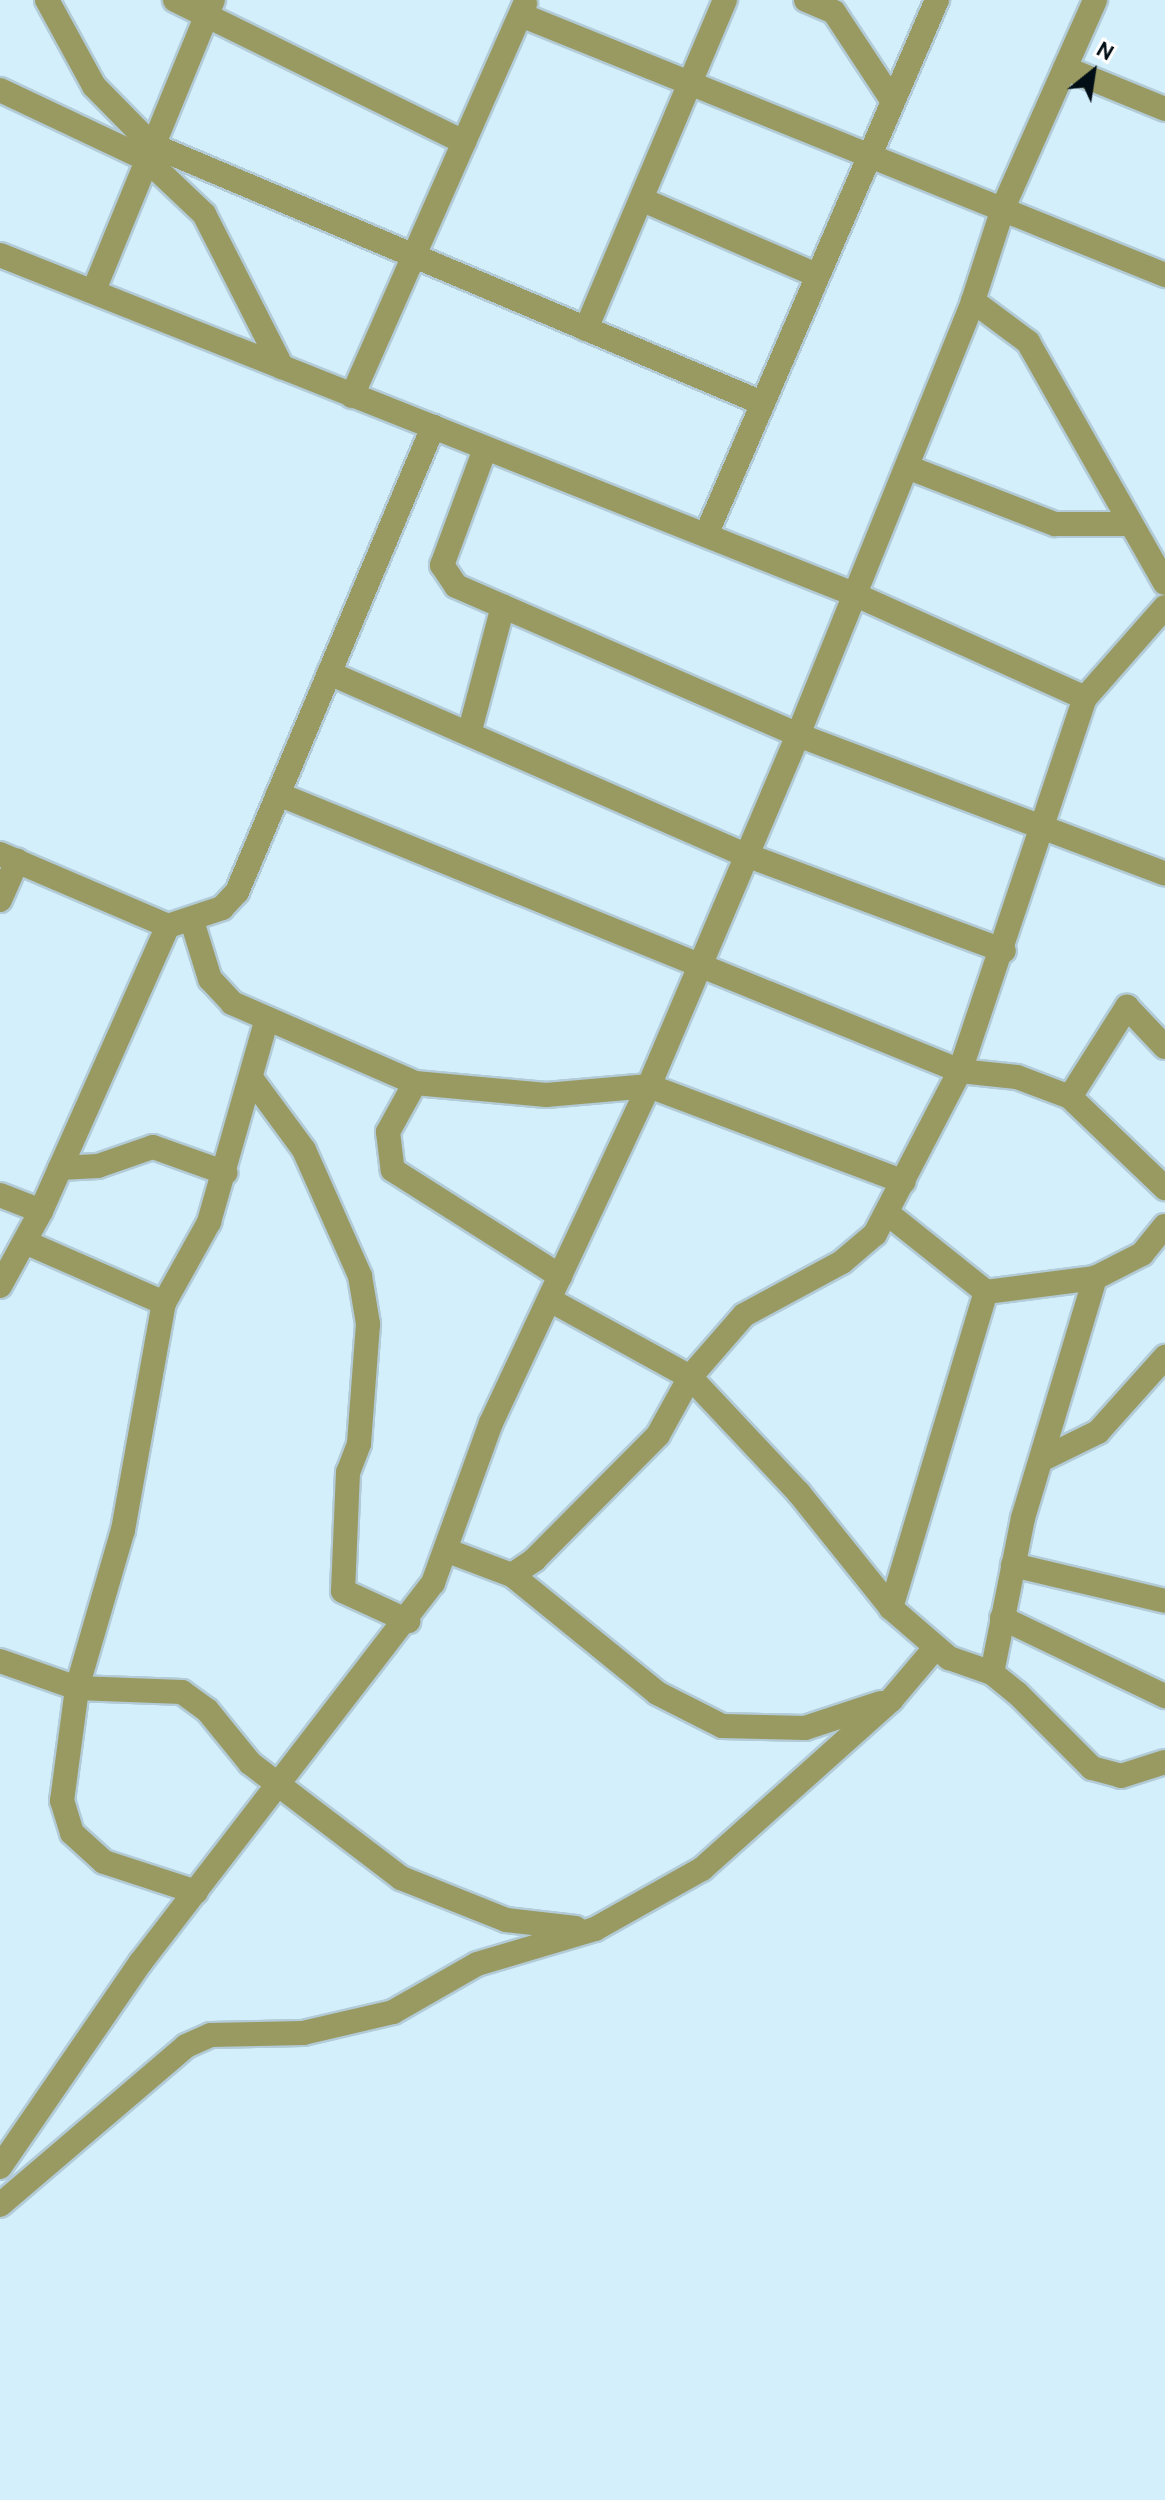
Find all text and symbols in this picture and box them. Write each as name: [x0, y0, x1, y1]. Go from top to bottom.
north arrow: [1053, 32, 1133, 112]
text: N: [1092, 35, 1119, 66]

